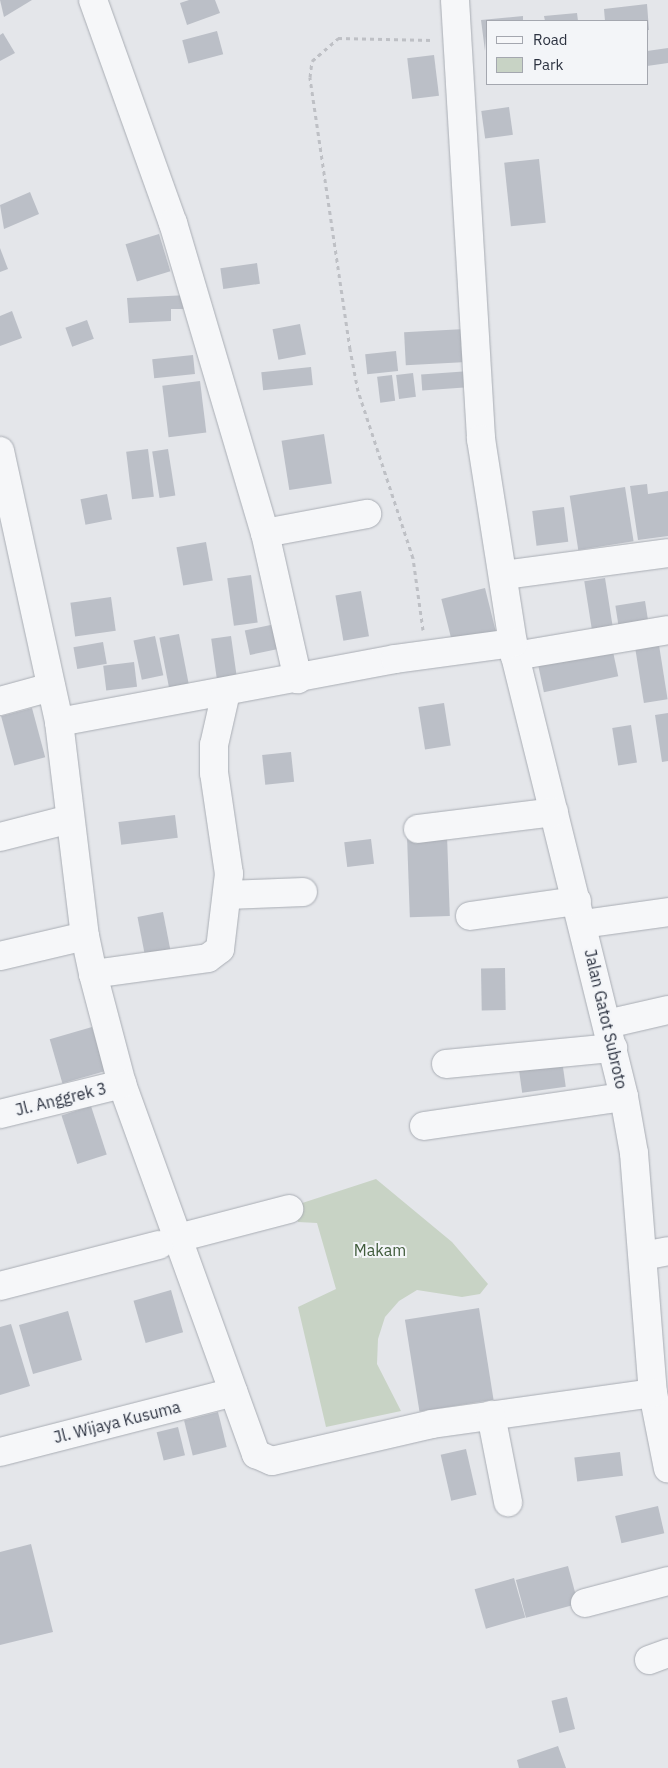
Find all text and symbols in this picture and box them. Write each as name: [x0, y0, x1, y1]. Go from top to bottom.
legend: [486, 20, 648, 85]
text: Road: [533, 30, 568, 49]
text: Park: [533, 55, 563, 74]
street label: Jalan Gatot Subroto: [581, 947, 631, 1091]
street label: Jl. Anggrek 3: [13, 1078, 109, 1120]
park label: Makam: [354, 1240, 406, 1260]
street label: Jl. Wijaya Kusuma: [52, 1397, 182, 1447]

